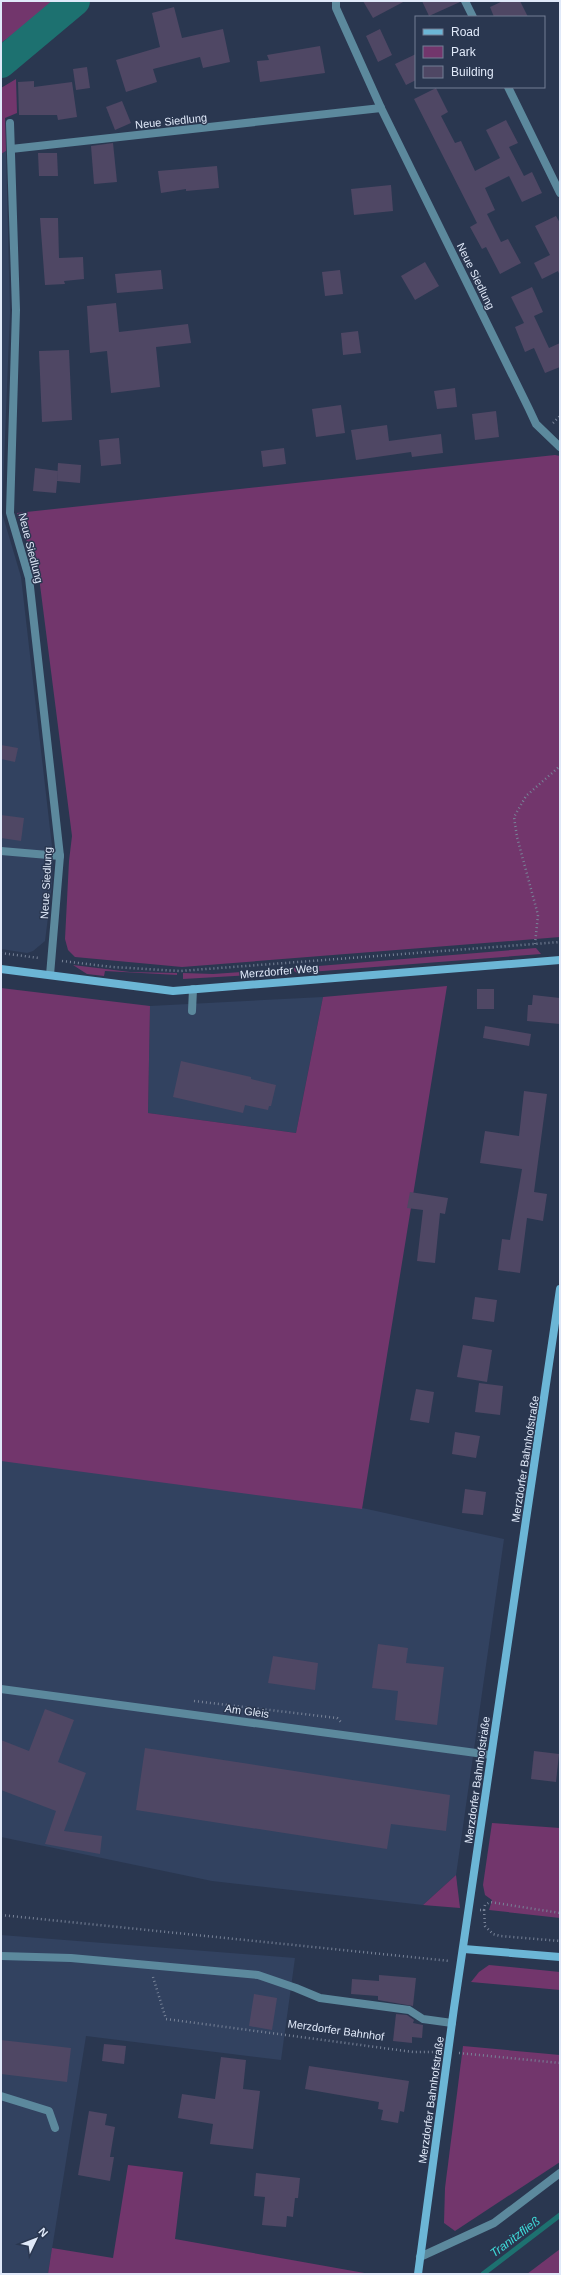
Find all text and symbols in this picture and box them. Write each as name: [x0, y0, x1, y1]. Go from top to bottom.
legend: [415, 16, 545, 88]
text: Road: [451, 25, 480, 39]
text: Park: [451, 45, 477, 59]
text: Building: [451, 65, 494, 79]
street label: Neue Siedlung: [134, 111, 208, 131]
street label: Neue Siedlung: [455, 241, 497, 311]
street label: Neue Siedlung: [16, 512, 46, 584]
street label: Neue Siedlung: [38, 847, 54, 919]
street label: Merzdorfer Weg: [239, 962, 319, 980]
street label: Merzdorfer Bahnhofstraße: [509, 1395, 541, 1523]
street label: Am Gleis: [224, 1702, 270, 1720]
street label: Merzdorfer Bahnhofstraße: [462, 1716, 492, 1844]
street label: Merzdorfer Bahnhof: [287, 2017, 386, 2043]
street label: Merzdorfer Bahnhofstraße: [416, 2036, 446, 2164]
water label: Tranitzfließ: [487, 2214, 543, 2260]
north arrow: [16, 2219, 56, 2259]
text: N: [36, 2225, 50, 2239]

